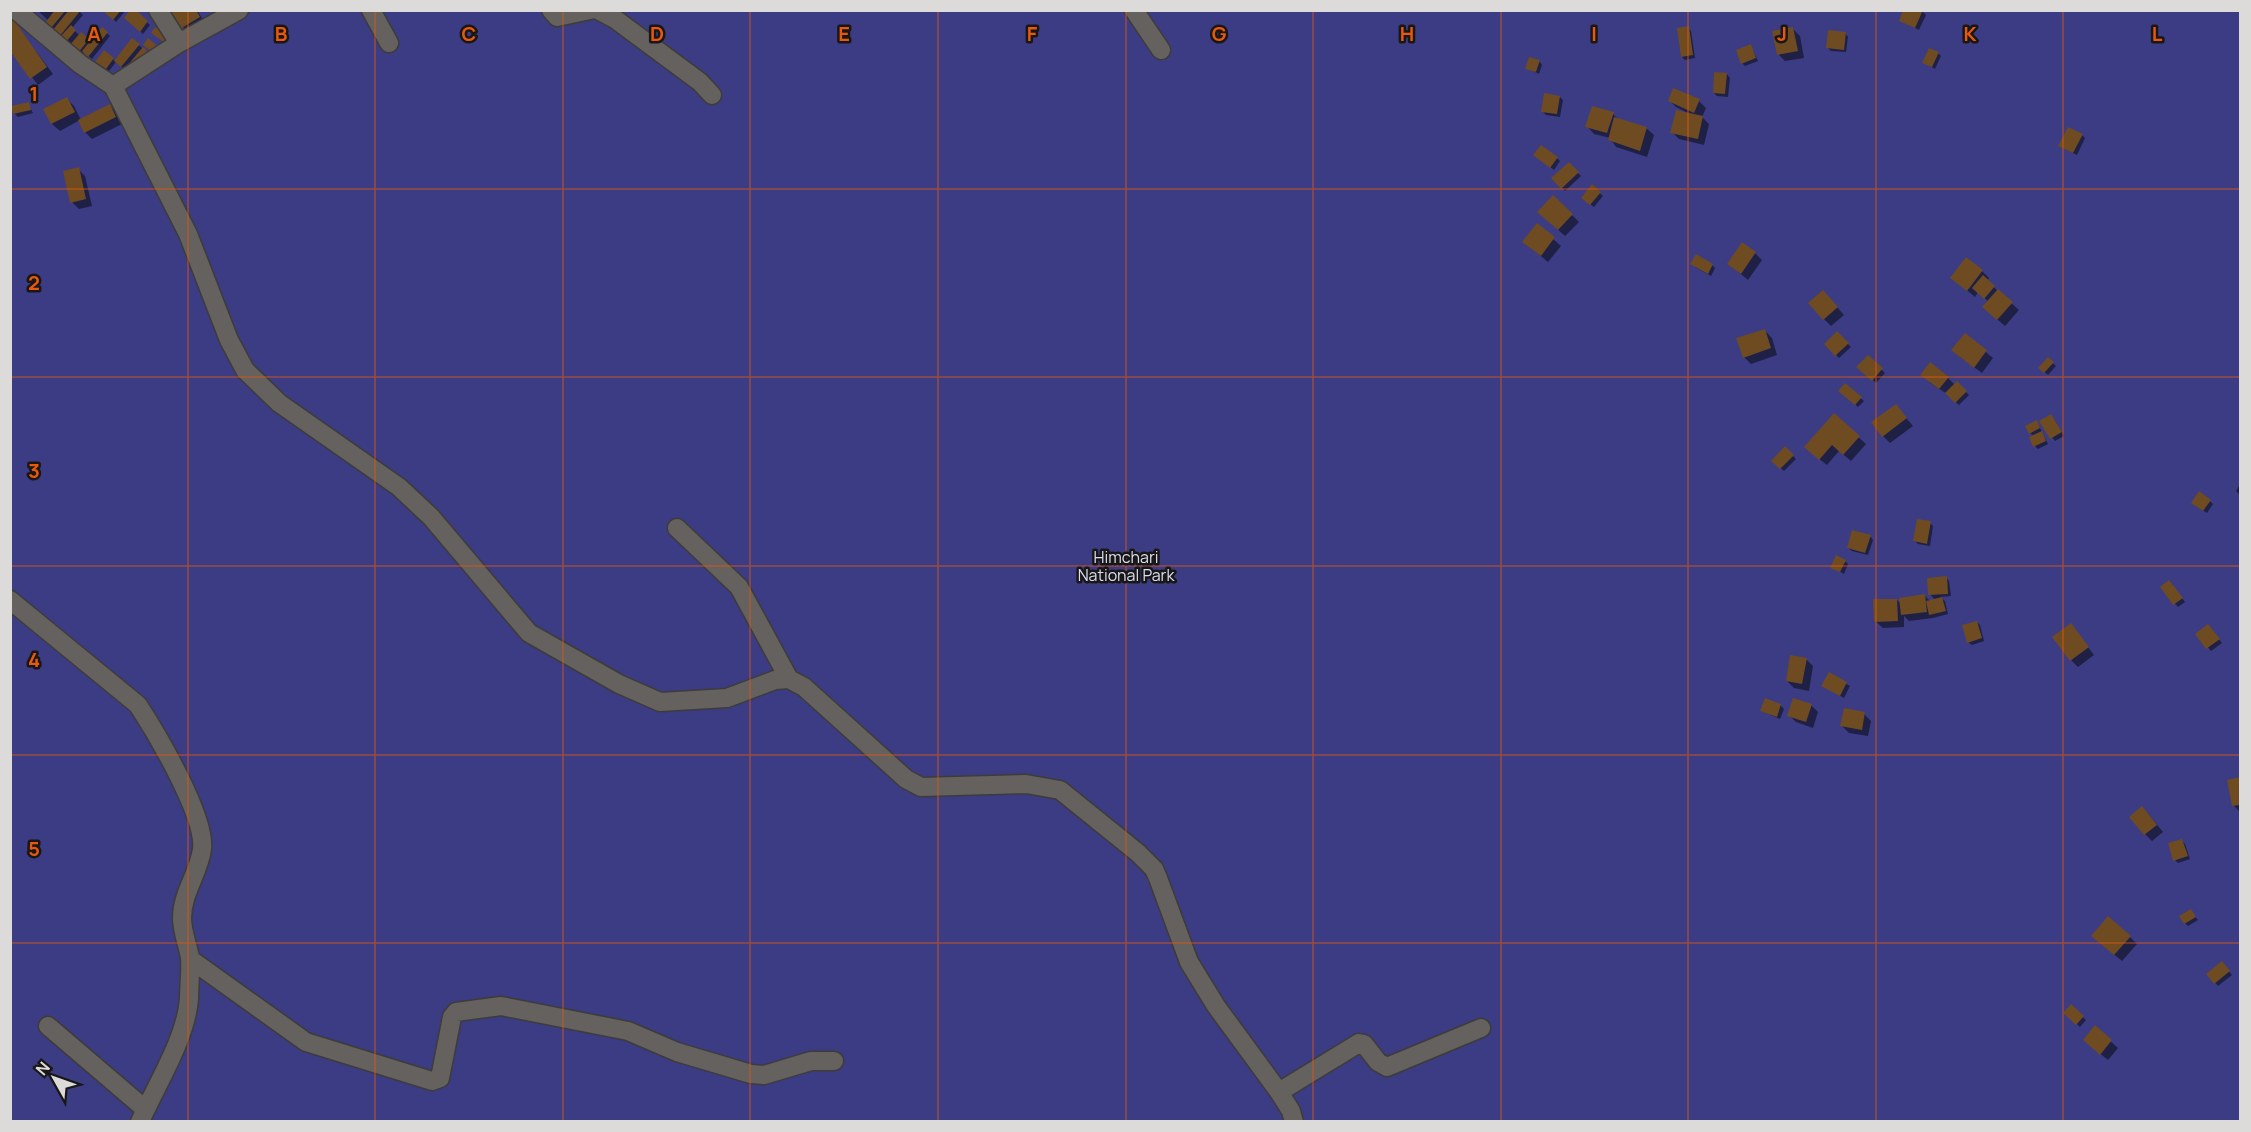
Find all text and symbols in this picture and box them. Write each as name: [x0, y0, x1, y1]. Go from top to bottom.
text: A: [87, 20, 101, 47]
text: B: [275, 20, 288, 47]
text: C: [462, 20, 476, 47]
text: D: [650, 20, 664, 47]
text: E: [838, 20, 850, 47]
text: F: [1027, 20, 1038, 47]
text: G: [1212, 20, 1227, 47]
text: H: [1400, 20, 1414, 47]
text: I: [1591, 20, 1597, 47]
text: J: [1777, 20, 1787, 47]
text: K: [1964, 20, 1977, 47]
text: L: [2152, 20, 2163, 47]
text: 1: [30, 80, 38, 107]
text: 2: [28, 269, 40, 296]
text: 3: [28, 457, 40, 484]
park label: Himchari National Park: [1078, 546, 1175, 586]
text: 4: [28, 646, 40, 673]
text: 5: [28, 835, 40, 862]
north arrow: [24, 1048, 84, 1108]
text: N: [30, 1057, 55, 1080]

